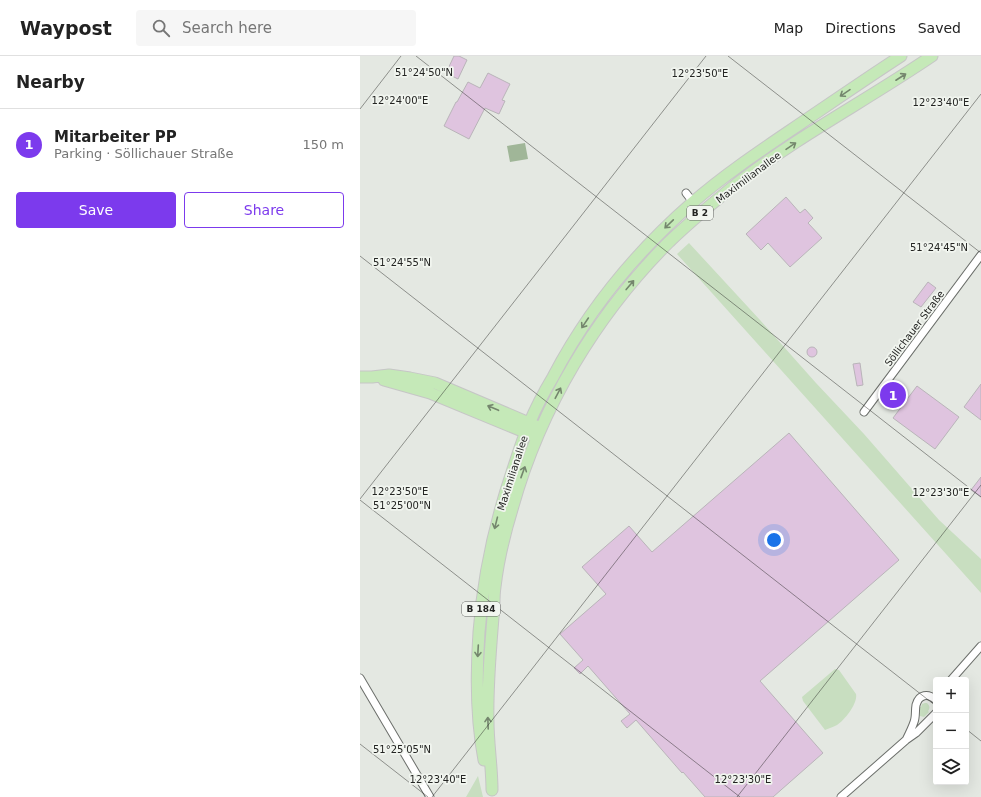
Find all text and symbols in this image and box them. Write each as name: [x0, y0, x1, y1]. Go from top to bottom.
search box: [136, 10, 416, 46]
text: Waypost: [20, 17, 112, 39]
icon: search: [150, 17, 172, 39]
text: Search here: [182, 19, 272, 37]
text: Map: [774, 20, 803, 36]
text: Directions: [825, 20, 896, 36]
text: Saved: [918, 20, 961, 36]
text: 51°24'50"N: [395, 67, 453, 78]
text: 12°23'50"E: [672, 68, 728, 79]
text: Nearby: [16, 72, 85, 92]
one-way arrow: [895, 72, 907, 80]
one-way arrow: [840, 89, 851, 97]
text: 12°24'00"E: [372, 95, 428, 106]
text: 12°23'40"E: [913, 97, 969, 108]
text: Mitarbeiter PP: [54, 128, 177, 146]
text: 1: [24, 137, 34, 152]
text: 150 m: [302, 137, 344, 152]
one-way arrow: [785, 141, 797, 149]
text: Parking · Söllichauer Straße: [54, 146, 234, 161]
street label: Maximilianallee: [714, 150, 783, 205]
button: Save: [16, 192, 176, 228]
button: Share: [184, 192, 344, 228]
road number: B 2: [687, 206, 713, 220]
one-way arrow: [664, 219, 674, 229]
text: 51°24'45"N: [910, 242, 968, 253]
text: 51°24'55"N: [373, 257, 431, 268]
one-way arrow: [625, 280, 634, 290]
street label: Söllichauer Straße: [882, 288, 946, 368]
one-way arrow: [581, 317, 589, 328]
pin: 1: [880, 380, 906, 410]
one-way arrow: [555, 387, 562, 399]
one-way arrow: [488, 403, 500, 411]
street label: Maximilianallee: [495, 434, 530, 512]
one-way arrow: [520, 467, 528, 479]
text: 12°23'50"E: [372, 486, 428, 497]
text: 12°23'30"E: [913, 487, 969, 498]
text: 51°25'00"N: [373, 500, 431, 511]
one-way arrow: [492, 516, 500, 529]
your location: [764, 530, 784, 550]
road number: B 184: [462, 602, 500, 616]
one-way arrow: [474, 644, 481, 657]
map controls: [933, 677, 969, 785]
button: +: [933, 677, 969, 713]
button: −: [933, 713, 969, 749]
one-way arrow: [484, 717, 492, 730]
text: 51°25'05"N: [373, 744, 431, 755]
button: layers: [933, 749, 969, 785]
text: 12°23'40"E: [410, 774, 466, 785]
text: 12°23'30"E: [715, 774, 771, 785]

